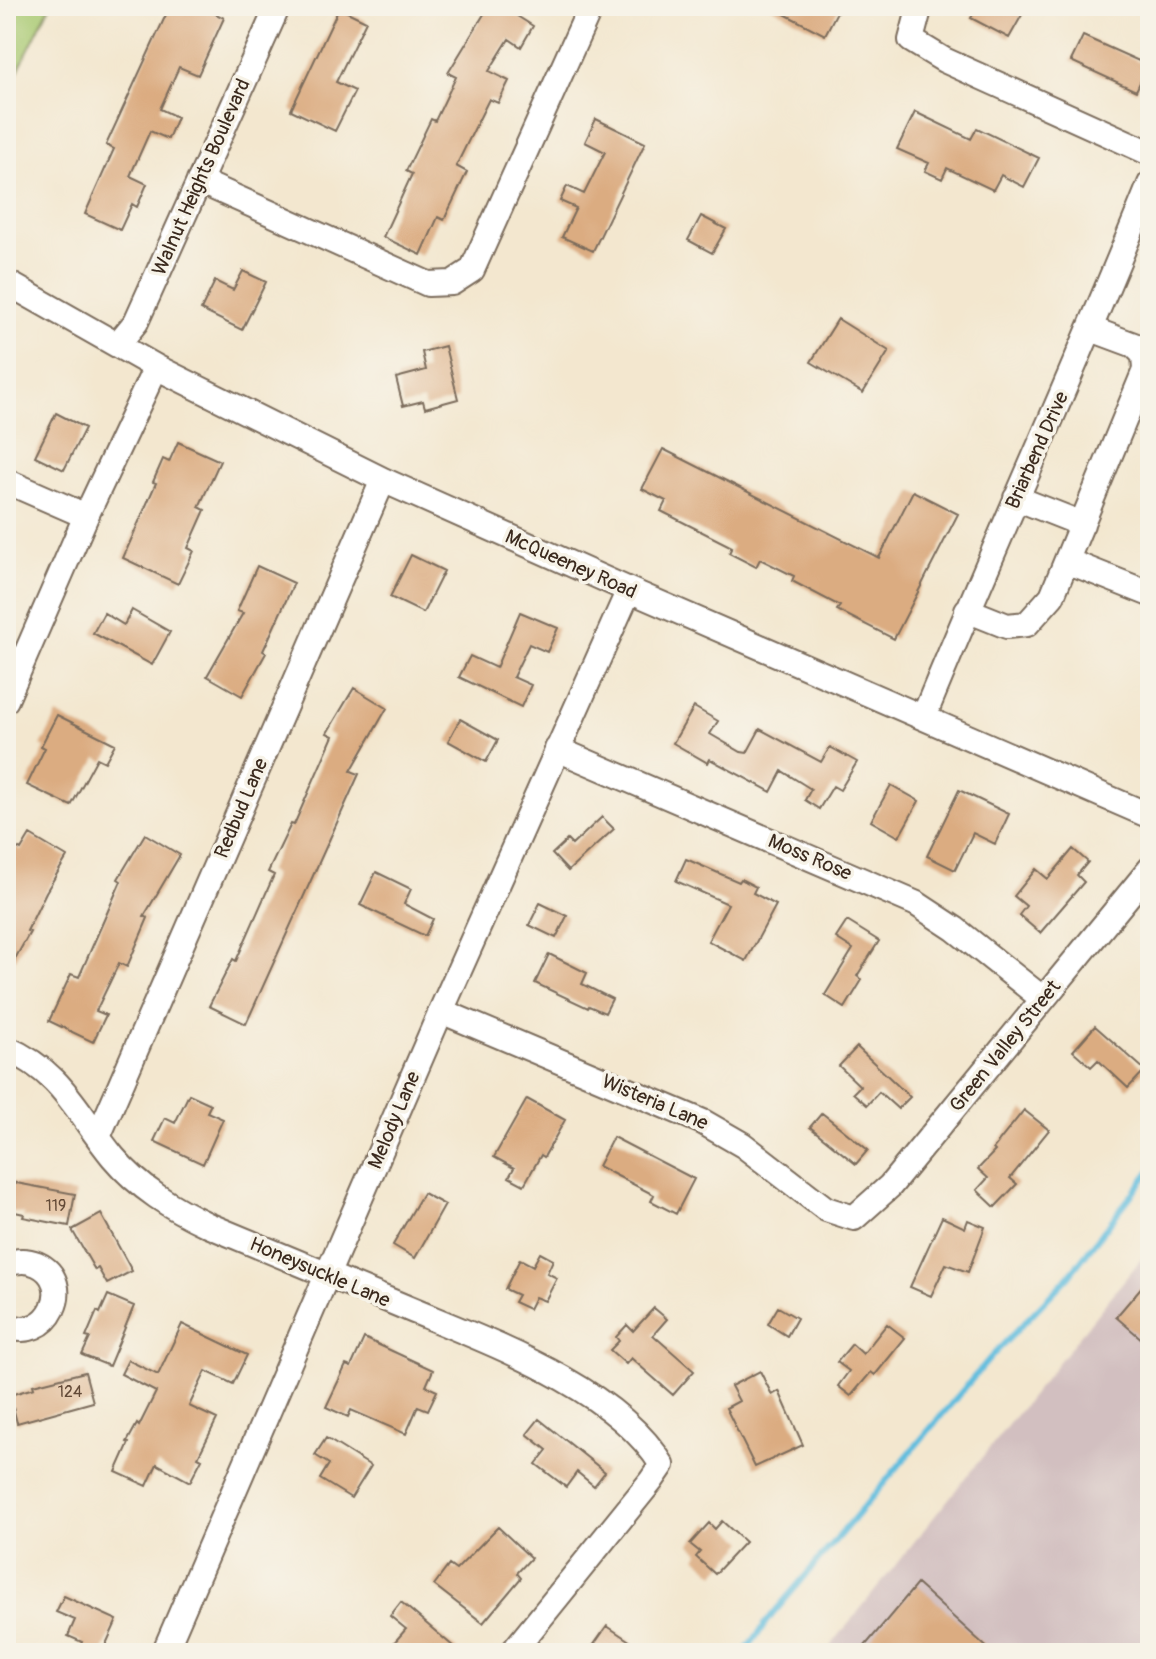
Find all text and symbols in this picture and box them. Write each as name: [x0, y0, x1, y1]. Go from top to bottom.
street label: Walnut Heights Boulevard: [146, 75, 256, 279]
street label: Briarbend Drive: [1000, 387, 1074, 513]
street label: McQueeney Road: [501, 524, 641, 604]
street label: Redbud Lane: [209, 754, 273, 862]
street label: Moss Rose: [764, 828, 856, 886]
street label: Green Valley Street: [944, 974, 1067, 1117]
street label: Melody Lane: [362, 1067, 426, 1173]
street label: Wisteria Lane: [598, 1068, 712, 1136]
house number: 119: [46, 1196, 66, 1216]
street label: Honeysuckle Lane: [246, 1231, 394, 1313]
house number: 124: [58, 1382, 82, 1402]

